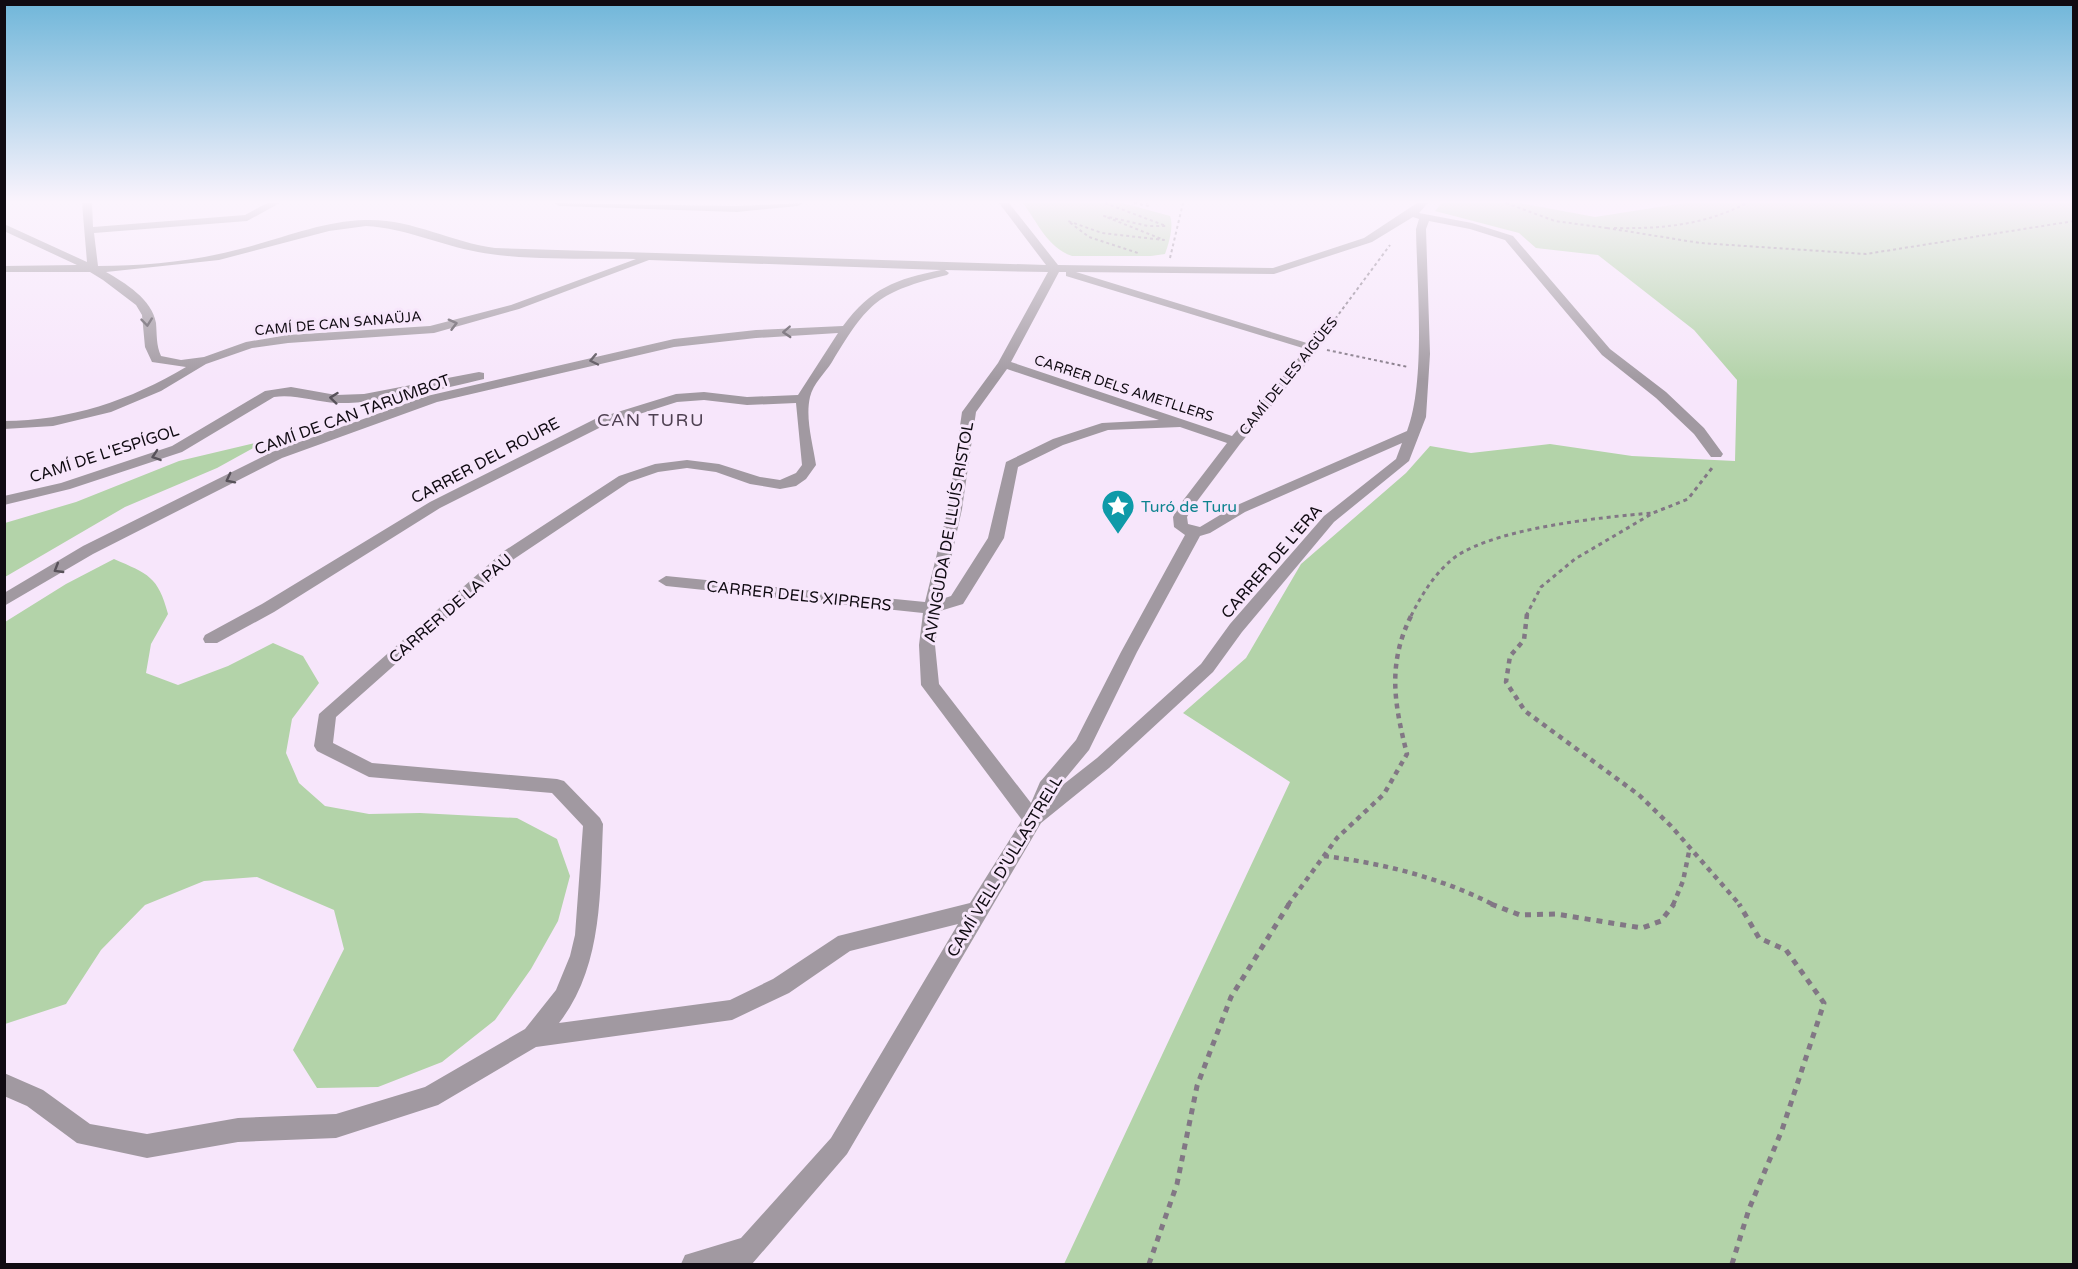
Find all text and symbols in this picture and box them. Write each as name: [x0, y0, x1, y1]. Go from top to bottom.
street label: CAMÍ DE CAN SANAÜJA: [254, 308, 422, 339]
street label: CAMÍ DE LES AIGÜES: [1236, 314, 1341, 439]
one-way arrow: [140, 317, 153, 326]
one-way arrow: [447, 319, 458, 331]
one-way arrow: [782, 326, 791, 339]
street label: CARRER DELS AMETLLERS: [1032, 351, 1216, 426]
one-way arrow: [590, 353, 600, 366]
street label: CAMÍ DE CAN TARUMBOT: [252, 370, 453, 460]
one-way arrow: [329, 393, 338, 405]
district label: CAN TURU: [597, 409, 705, 431]
street label: CARRER DEL ROURE: [408, 413, 563, 509]
street label: CAMÍ DE L'ESPÍGOL: [27, 420, 182, 488]
street label: AVINGUDA DE LLUÍS RISTOL: [920, 420, 978, 644]
one-way arrow: [151, 448, 162, 461]
one-way arrow: [226, 471, 237, 483]
place icon: Turó de Turu: [1100, 488, 1136, 535]
place label: Turó de Turu: [1141, 497, 1237, 517]
street label: CARRER DE L'ERA: [1217, 501, 1327, 623]
street label: CARRER DE LA PAU: [385, 550, 516, 668]
one-way arrow: [54, 561, 64, 573]
street label: CARRER DELS XIPRERS: [705, 576, 893, 616]
street label: CAMÍ VELL D'ULLASTRELL: [943, 772, 1067, 961]

